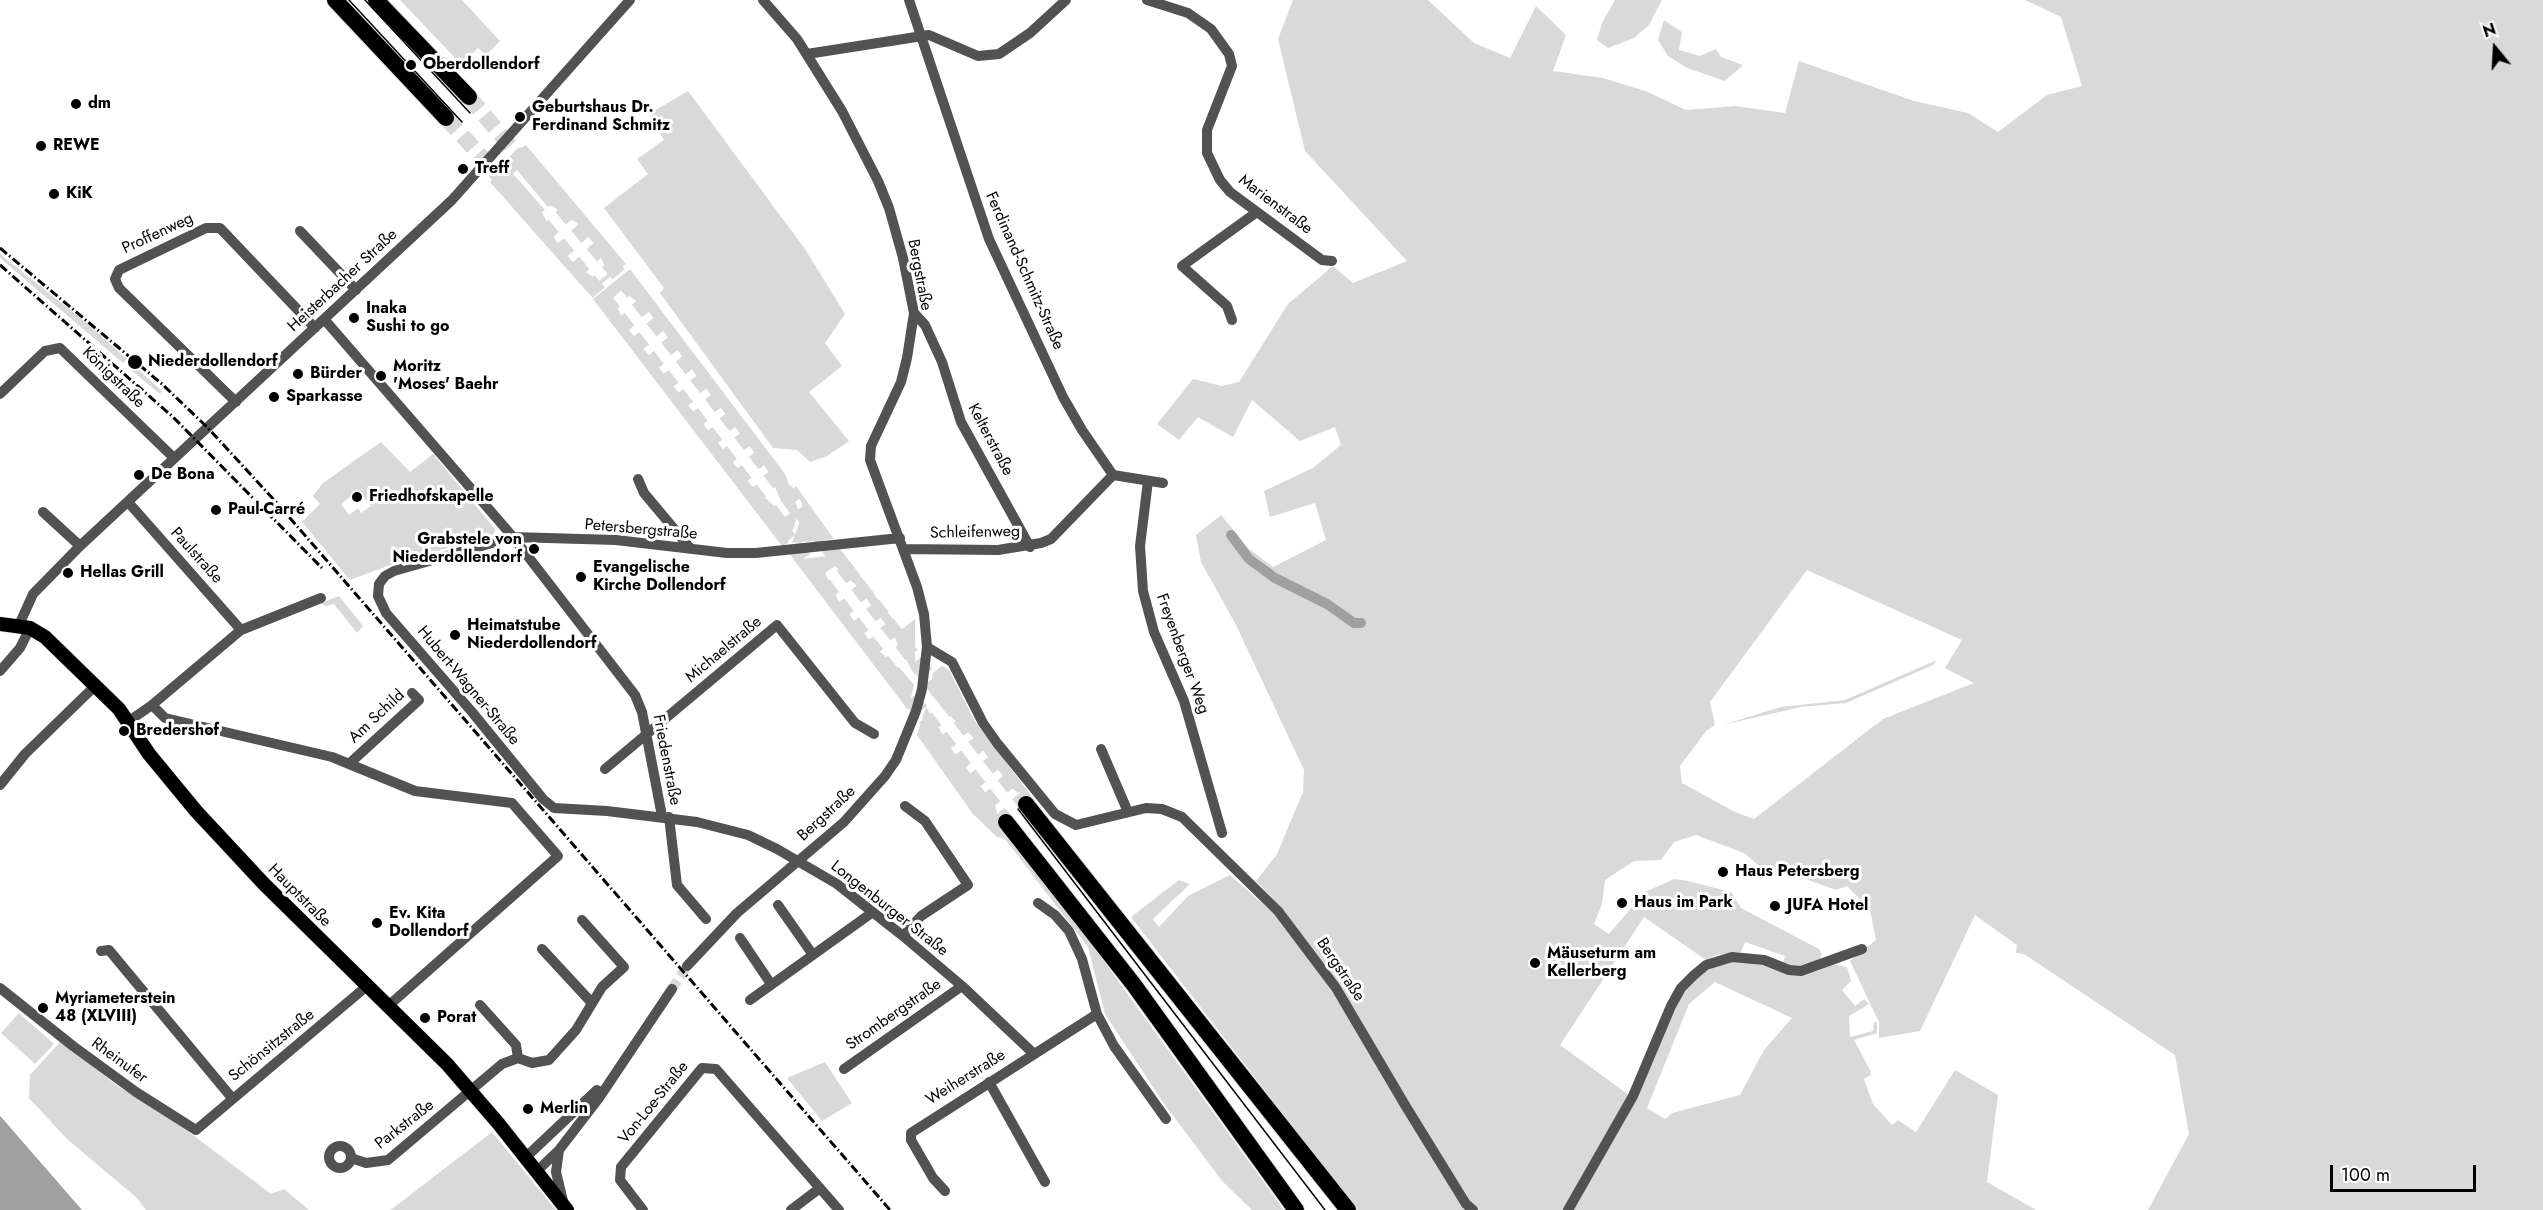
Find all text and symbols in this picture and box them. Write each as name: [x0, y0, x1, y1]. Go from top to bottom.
north arrow: [2465, 18, 2525, 78]
text: N: [2480, 18, 2499, 43]
place label: Oberdollendorf: [423, 55, 539, 75]
marker: Oberdollendorf: [404, 58, 418, 72]
place label: dm: [88, 94, 111, 114]
marker: dm: [69, 97, 83, 111]
place label: Geburtshaus Dr. Ferdinand Schmitz: [532, 98, 670, 136]
marker: Geburtshaus Dr. Ferdinand Schmitz: [513, 110, 527, 124]
place label: REWE: [53, 136, 100, 156]
marker: REWE: [34, 139, 48, 153]
place label: Treff: [475, 159, 509, 179]
marker: Treff: [456, 162, 470, 176]
street label: Marienstraße: [1234, 171, 1316, 239]
place label: KiK: [66, 184, 93, 204]
marker: KiK: [47, 187, 61, 201]
street label: Ferdinand-Schmitz-Straße: [981, 189, 1067, 353]
street label: Proffenweg: [119, 209, 197, 259]
street label: Heisterbacher Straße: [284, 225, 402, 337]
street label: Bergstraße: [903, 238, 935, 312]
place label: Inaka Sushi to go: [366, 299, 449, 337]
marker: Inaka Sushi to go: [347, 311, 361, 325]
street label: Königstraße: [78, 343, 148, 413]
place label: Niederdollendorf: [148, 352, 278, 372]
marker: Niederdollendorf: [126, 353, 144, 371]
place label: Moritz 'Moses' Baehr: [393, 357, 499, 395]
place label: Bürder: [310, 364, 362, 384]
marker: Bürder: [291, 367, 305, 381]
marker: Moritz 'Moses' Baehr: [374, 369, 388, 383]
place label: Sparkasse: [286, 387, 363, 407]
marker: Sparkasse: [267, 390, 281, 404]
street label: Kelterstraße: [963, 401, 1017, 479]
place label: De Bona: [151, 465, 215, 485]
marker: De Bona: [132, 468, 146, 482]
place label: Friedhofskapelle: [369, 487, 494, 507]
marker: Friedhofskapelle: [350, 490, 364, 504]
place label: Paul-Carré: [228, 500, 305, 520]
marker: Paul-Carré: [209, 503, 223, 517]
street label: Petersbergstraße: [584, 516, 698, 544]
street label: Schleifenweg: [930, 523, 1020, 543]
street label: Paulstraße: [166, 524, 226, 588]
place label: Grabstele von Niederdollendorf: [392, 530, 522, 568]
marker: Grabstele von Niederdollendorf: [527, 542, 541, 556]
place label: Evangelische Kirche Dollendorf: [593, 558, 725, 596]
place label: Hellas Grill: [80, 563, 164, 583]
marker: Hellas Grill: [61, 566, 75, 580]
marker: Evangelische Kirche Dollendorf: [574, 570, 588, 584]
street label: Freyenberger Weg: [1151, 591, 1213, 717]
street label: Michaelstraße: [682, 613, 766, 687]
place label: Heimatstube Niederdollendorf: [467, 616, 597, 654]
street label: Hubert-Wagner-Straße: [413, 623, 523, 749]
marker: Heimatstube Niederdollendorf: [448, 628, 462, 642]
street label: Am Schild: [345, 686, 409, 748]
street label: Friedenstraße: [648, 713, 684, 807]
place label: Bredershof: [136, 721, 219, 741]
marker: Bredershof: [117, 724, 131, 738]
street label: Bergstraße: [794, 782, 860, 846]
street label: Longenburger Straße: [827, 857, 951, 961]
street label: Hauptstraße: [263, 860, 335, 932]
place label: Haus Petersberg: [1735, 862, 1859, 882]
marker: Haus Petersberg: [1716, 865, 1730, 879]
place label: Haus im Park: [1634, 893, 1733, 913]
marker: Haus im Park: [1615, 896, 1629, 910]
place label: JUFA Hotel: [1787, 896, 1868, 916]
marker: JUFA Hotel: [1768, 899, 1782, 913]
place label: Ev. Kita Dollendorf: [389, 904, 469, 942]
marker: Ev. Kita Dollendorf: [370, 916, 384, 930]
street label: Bergstraße: [1312, 935, 1368, 1005]
place label: Mäuseturm am Kellerberg: [1547, 944, 1656, 982]
marker: Mäuseturm am Kellerberg: [1528, 956, 1542, 970]
street label: Strombergstraße: [843, 975, 945, 1055]
place label: Myriameterstein 48 (XLVIII): [55, 989, 175, 1027]
marker: Myriameterstein 48 (XLVIII): [36, 1001, 50, 1015]
street label: Schönsitzstraße: [225, 1006, 319, 1086]
place label: Porat: [437, 1008, 476, 1028]
marker: Porat: [418, 1011, 432, 1025]
street label: Rheinufer: [87, 1034, 151, 1088]
street label: Weiherstraße: [923, 1046, 1009, 1110]
street label: Von-Loe-Straße: [615, 1058, 693, 1148]
street label: Parkstraße: [372, 1096, 438, 1154]
place label: Merlin: [540, 1099, 588, 1119]
marker: Merlin: [521, 1102, 535, 1116]
scale bar: [2333, 1153, 2478, 1191]
text: 100 m: [2341, 1162, 2390, 1188]

